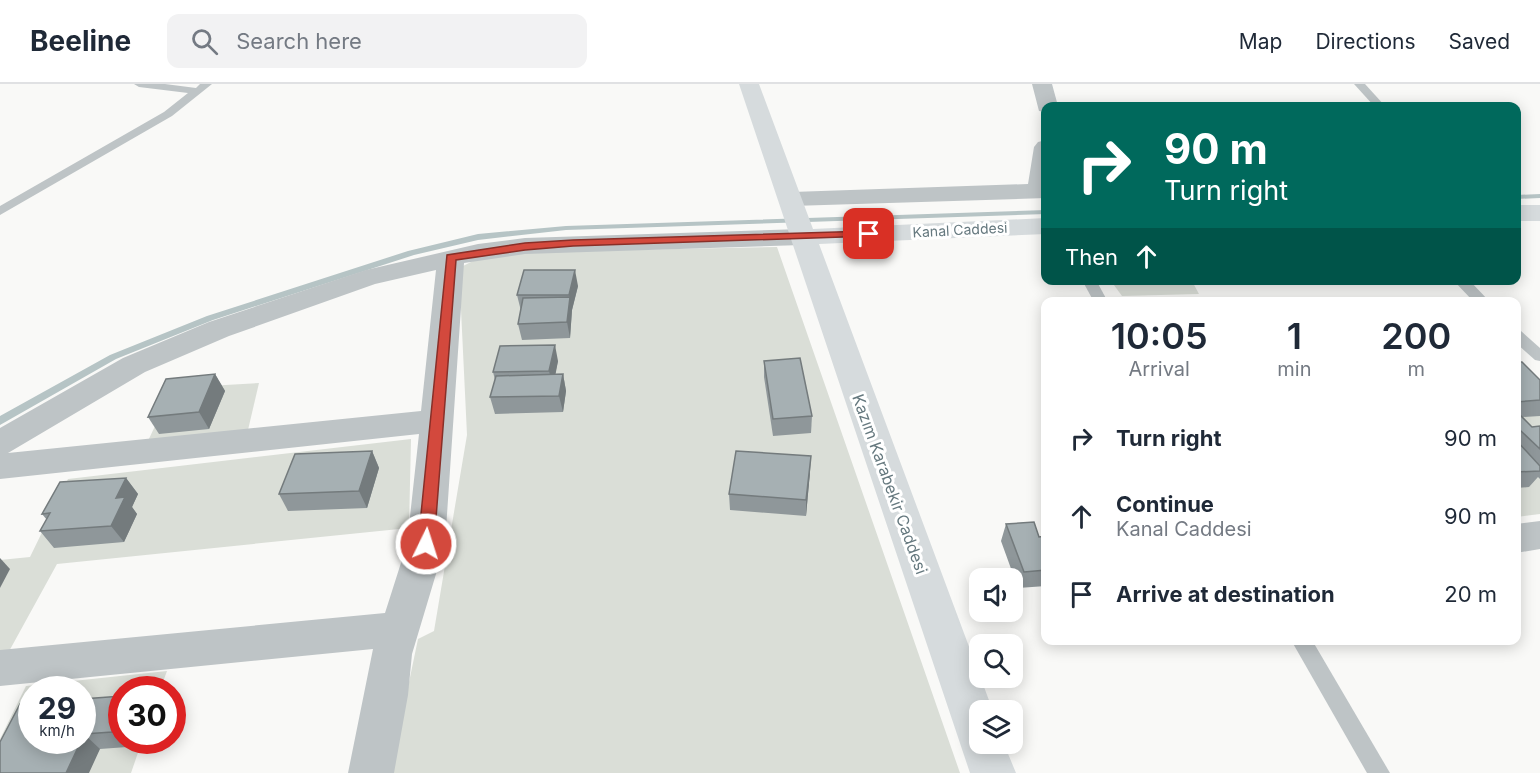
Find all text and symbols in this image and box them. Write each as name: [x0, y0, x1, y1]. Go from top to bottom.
search box: [167, 14, 587, 68]
text: Beeline: [30, 24, 131, 58]
icon: search: [188, 25, 221, 58]
text: Search here: [236, 28, 362, 54]
text: Map: [1239, 29, 1282, 54]
text: Directions: [1315, 29, 1416, 54]
text: Saved: [1449, 29, 1510, 54]
text: 90 m: [1164, 123, 1268, 174]
icon: right: [1065, 126, 1143, 204]
text: Turn right: [1164, 174, 1288, 207]
pin: [843, 208, 894, 259]
icon: arrive: [852, 217, 885, 250]
street label: Kanal Caddesi: [912, 219, 1008, 240]
icon: ahead: [1130, 240, 1163, 273]
text: Then: [1065, 244, 1118, 270]
text: 10:05: [1111, 314, 1208, 358]
text: 1: [1287, 314, 1302, 358]
text: 200: [1381, 314, 1451, 358]
text: Arrival: [1128, 357, 1190, 381]
text: min: [1277, 357, 1312, 381]
text: m: [1407, 357, 1425, 381]
street label: Kazım Karabekir Caddesi: [848, 391, 932, 577]
icon: right: [1065, 422, 1098, 455]
text: Turn right: [1116, 425, 1222, 451]
text: 90 m: [1444, 425, 1497, 451]
text: Continue: [1116, 491, 1214, 517]
icon: ahead: [1065, 500, 1098, 533]
text: 90 m: [1444, 503, 1497, 529]
position arrow: [394, 512, 458, 576]
text: Kanal Caddesi: [1116, 517, 1252, 541]
map controls: [969, 568, 1023, 754]
button: sound: [969, 568, 1023, 622]
icon: arrive: [1065, 578, 1098, 611]
text: Arrive at destination: [1116, 581, 1335, 607]
text: 20 m: [1444, 581, 1497, 607]
button: search: [969, 634, 1023, 688]
speed limit sign: 30: [108, 676, 186, 754]
text: 29: [38, 690, 76, 726]
button: layers: [969, 700, 1023, 754]
text: km/h: [39, 721, 75, 740]

